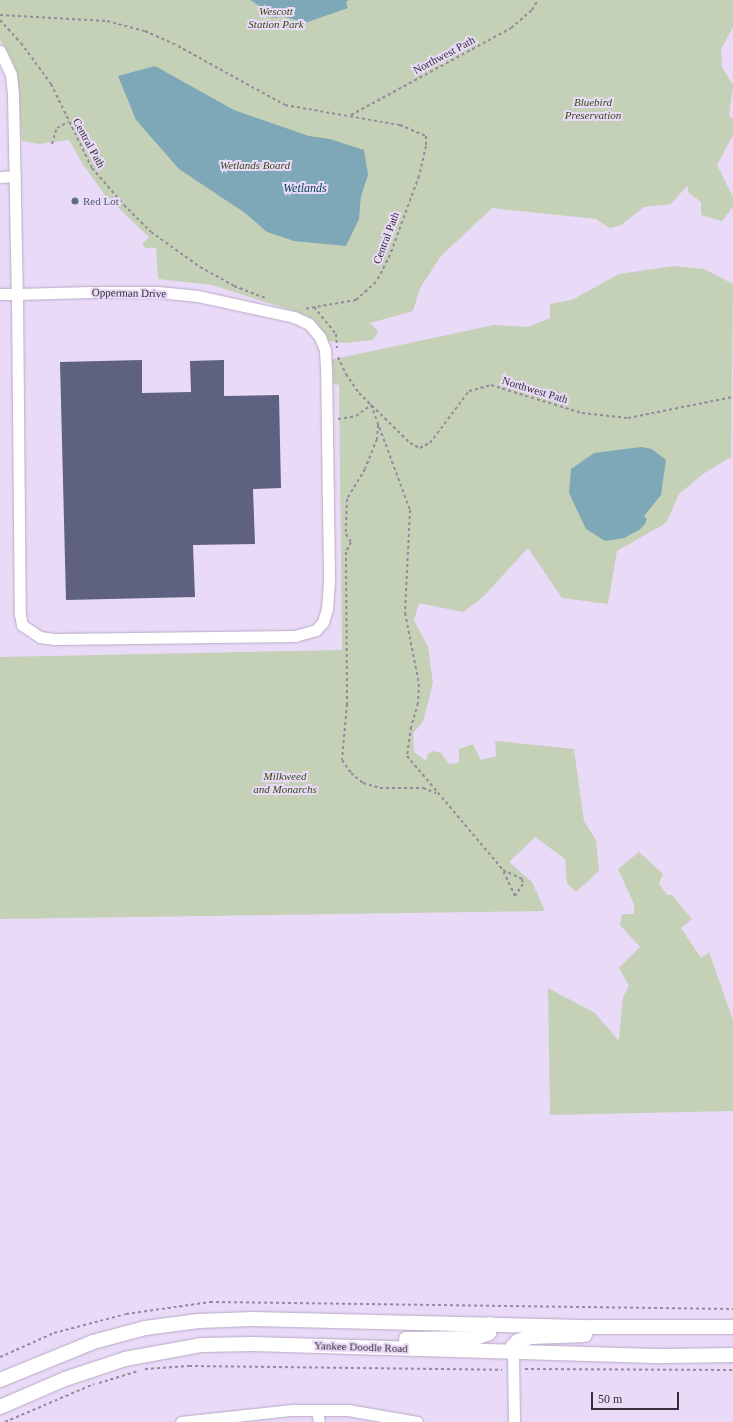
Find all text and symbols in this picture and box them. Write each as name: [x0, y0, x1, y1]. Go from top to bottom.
park label: Wescott Station Park: [248, 5, 304, 31]
street label: Northwest Path: [411, 33, 477, 77]
park label: Bluebird Preservation: [565, 96, 621, 122]
street label: Central Path: [70, 116, 108, 170]
park label: Wetlands Board: [220, 158, 290, 172]
water label: Wetlands: [283, 182, 327, 196]
place label: Red Lot: [83, 194, 119, 208]
marker: Red Lot: [70, 196, 80, 206]
street label: Central Path: [370, 210, 402, 266]
street label: Opperman Drive: [92, 286, 166, 300]
street label: Northwest Path: [500, 374, 570, 406]
park label: Milkweed and Monarchs: [253, 770, 317, 796]
street label: Yankee Doodle Road: [314, 1339, 408, 1355]
scale bar: [593, 1384, 681, 1410]
text: 50 m: [598, 1392, 622, 1406]

